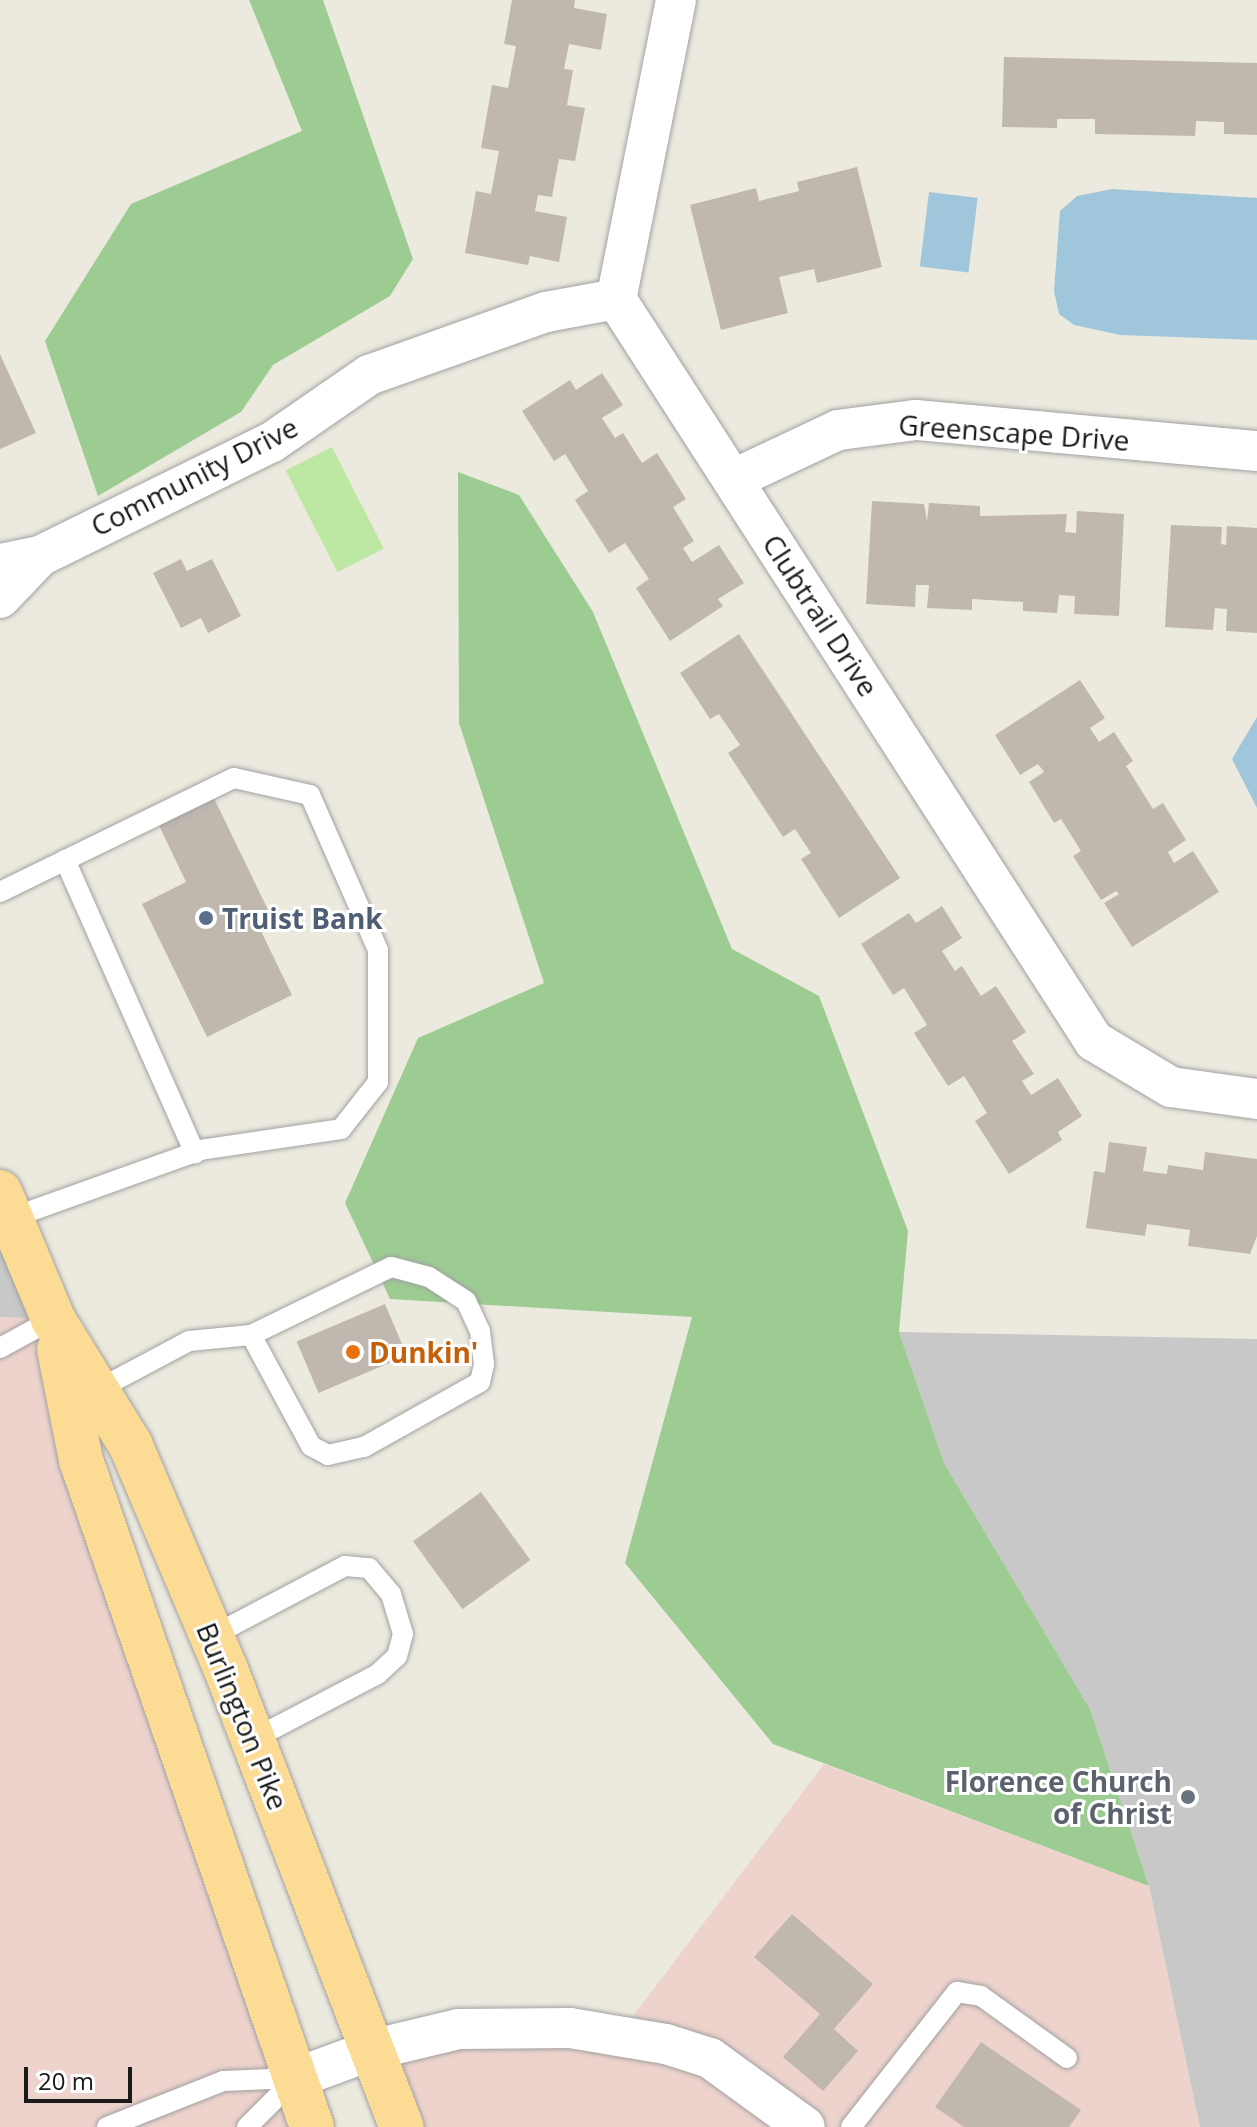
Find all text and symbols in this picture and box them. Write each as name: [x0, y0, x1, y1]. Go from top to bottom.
street label: Greenscape Drive: [897, 407, 1131, 457]
street label: Community Drive: [85, 409, 303, 543]
street label: Clubtrail Drive: [756, 528, 886, 702]
place label: Truist Bank: [222, 901, 383, 935]
marker: Truist Bank: [197, 909, 215, 927]
place label: Dunkin': [369, 1335, 478, 1369]
marker: Dunkin': [344, 1343, 362, 1361]
street label: Burlington Pike: [190, 1618, 296, 1814]
place label: Florence Church of Christ: [945, 1764, 1172, 1830]
marker: Florence Church of Christ: [1179, 1788, 1197, 1806]
scale bar: [28, 2051, 136, 2101]
text: 20 m: [38, 2064, 94, 2097]

